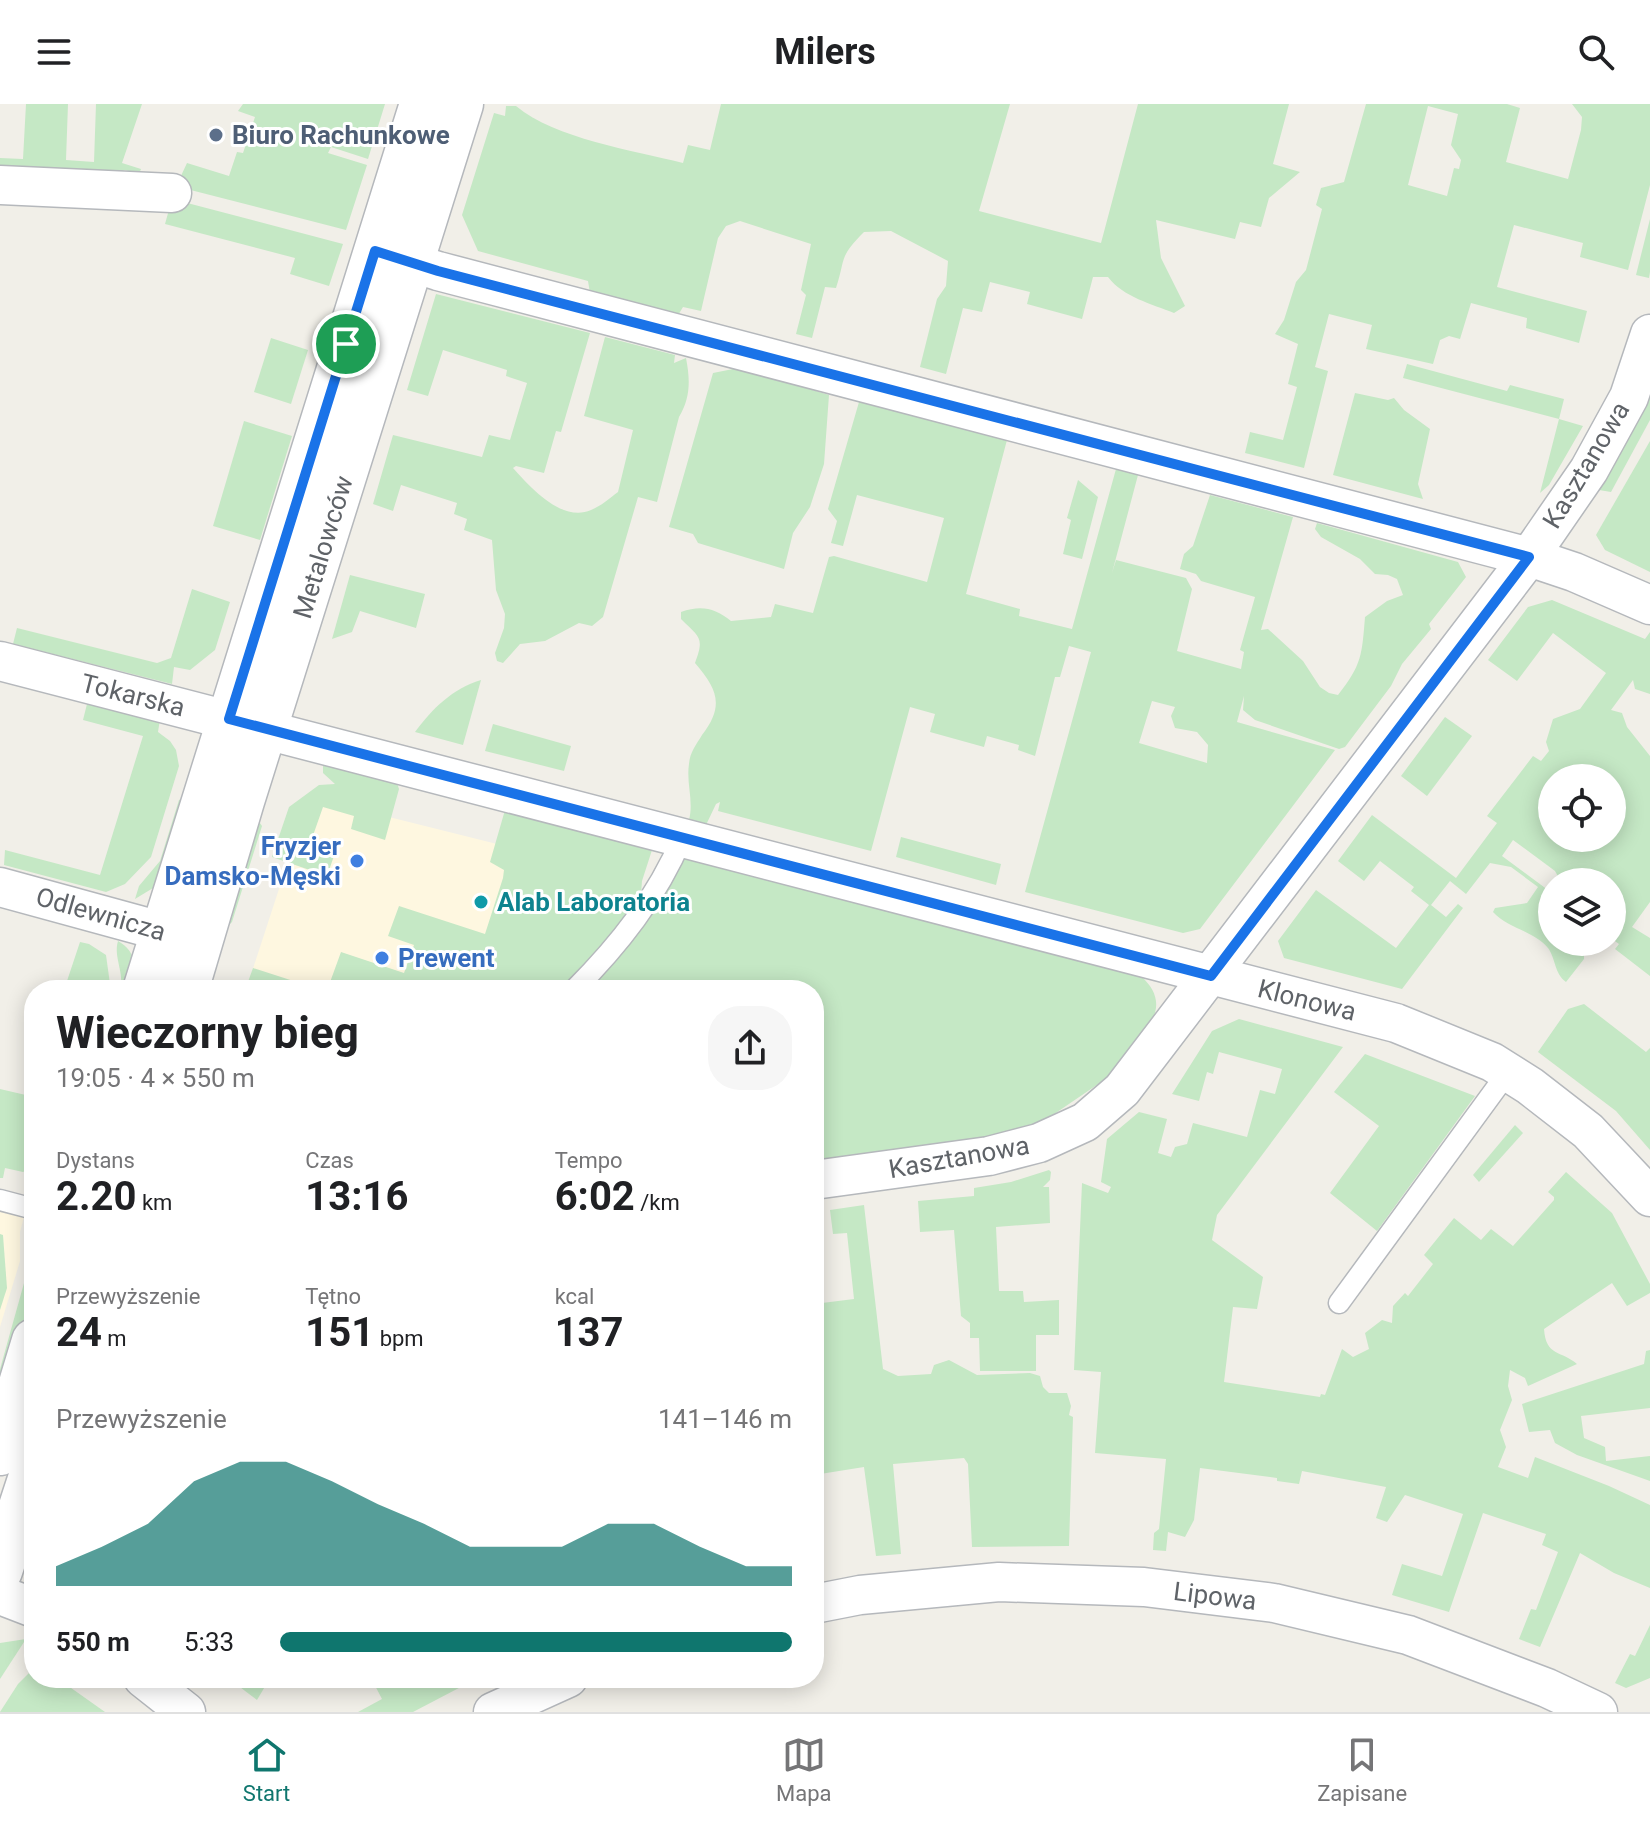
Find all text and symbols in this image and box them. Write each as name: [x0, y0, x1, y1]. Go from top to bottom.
icon: menu: [32, 30, 76, 74]
icon: search: [1574, 30, 1618, 74]
text: Milers: [774, 31, 876, 73]
place label: Biuro Rachunkowe: [232, 120, 450, 150]
marker: Biuro Rachunkowe: [207, 126, 225, 144]
pin: [312, 310, 380, 378]
icon: arrive: [324, 322, 368, 366]
street label: Kasztanowa: [1536, 396, 1636, 534]
street label: Metalowców: [287, 472, 359, 622]
street label: Tokarska: [78, 668, 188, 722]
map controls: [1538, 764, 1626, 956]
button: locate: [1538, 764, 1626, 852]
place label: Fryzjer Damsko-Męski: [165, 831, 341, 891]
marker: Fryzjer Damsko-Męski: [348, 852, 366, 870]
button: layers: [1538, 868, 1626, 956]
street label: Odlewnicza: [33, 881, 169, 947]
place label: Alab Laboratoria: [497, 887, 690, 917]
marker: Alab Laboratoria: [472, 893, 490, 911]
place label: Prewent: [398, 943, 495, 973]
marker: Prewent: [373, 949, 391, 967]
street label: Klonowa: [1255, 973, 1359, 1027]
button: share: [708, 1006, 792, 1090]
text: Wieczorny bieg: [56, 1007, 359, 1059]
text: 19:05 · 4 × 550 m: [56, 1063, 255, 1093]
street label: Kasztanowa: [886, 1130, 1032, 1184]
text: Dystans: [56, 1148, 135, 1173]
text: Czas: [305, 1148, 354, 1173]
text: Tempo: [555, 1148, 623, 1173]
text: 2.20: [56, 1173, 136, 1220]
text: 13:16: [305, 1173, 408, 1220]
text: 6:02: [555, 1173, 635, 1220]
text: km: [136, 1190, 172, 1215]
text: /km: [635, 1190, 680, 1215]
text: Przewyższenie: [56, 1284, 201, 1309]
text: Tętno: [305, 1284, 361, 1309]
text: kcal: [555, 1284, 594, 1309]
text: 24: [56, 1309, 102, 1356]
text: 151: [305, 1309, 374, 1356]
text: 137: [555, 1309, 624, 1356]
text: m: [102, 1326, 127, 1351]
text: bpm: [374, 1326, 424, 1351]
text: Przewyższenie: [56, 1404, 227, 1434]
text: 141–146 m: [658, 1404, 792, 1434]
street label: Lipowa: [1172, 1576, 1258, 1616]
text: 550 m: [56, 1627, 130, 1657]
text: 5:33: [184, 1627, 234, 1657]
tab: Start: [243, 1733, 290, 1806]
tab: Mapa: [776, 1733, 831, 1806]
tab: Zapisane: [1317, 1733, 1407, 1806]

